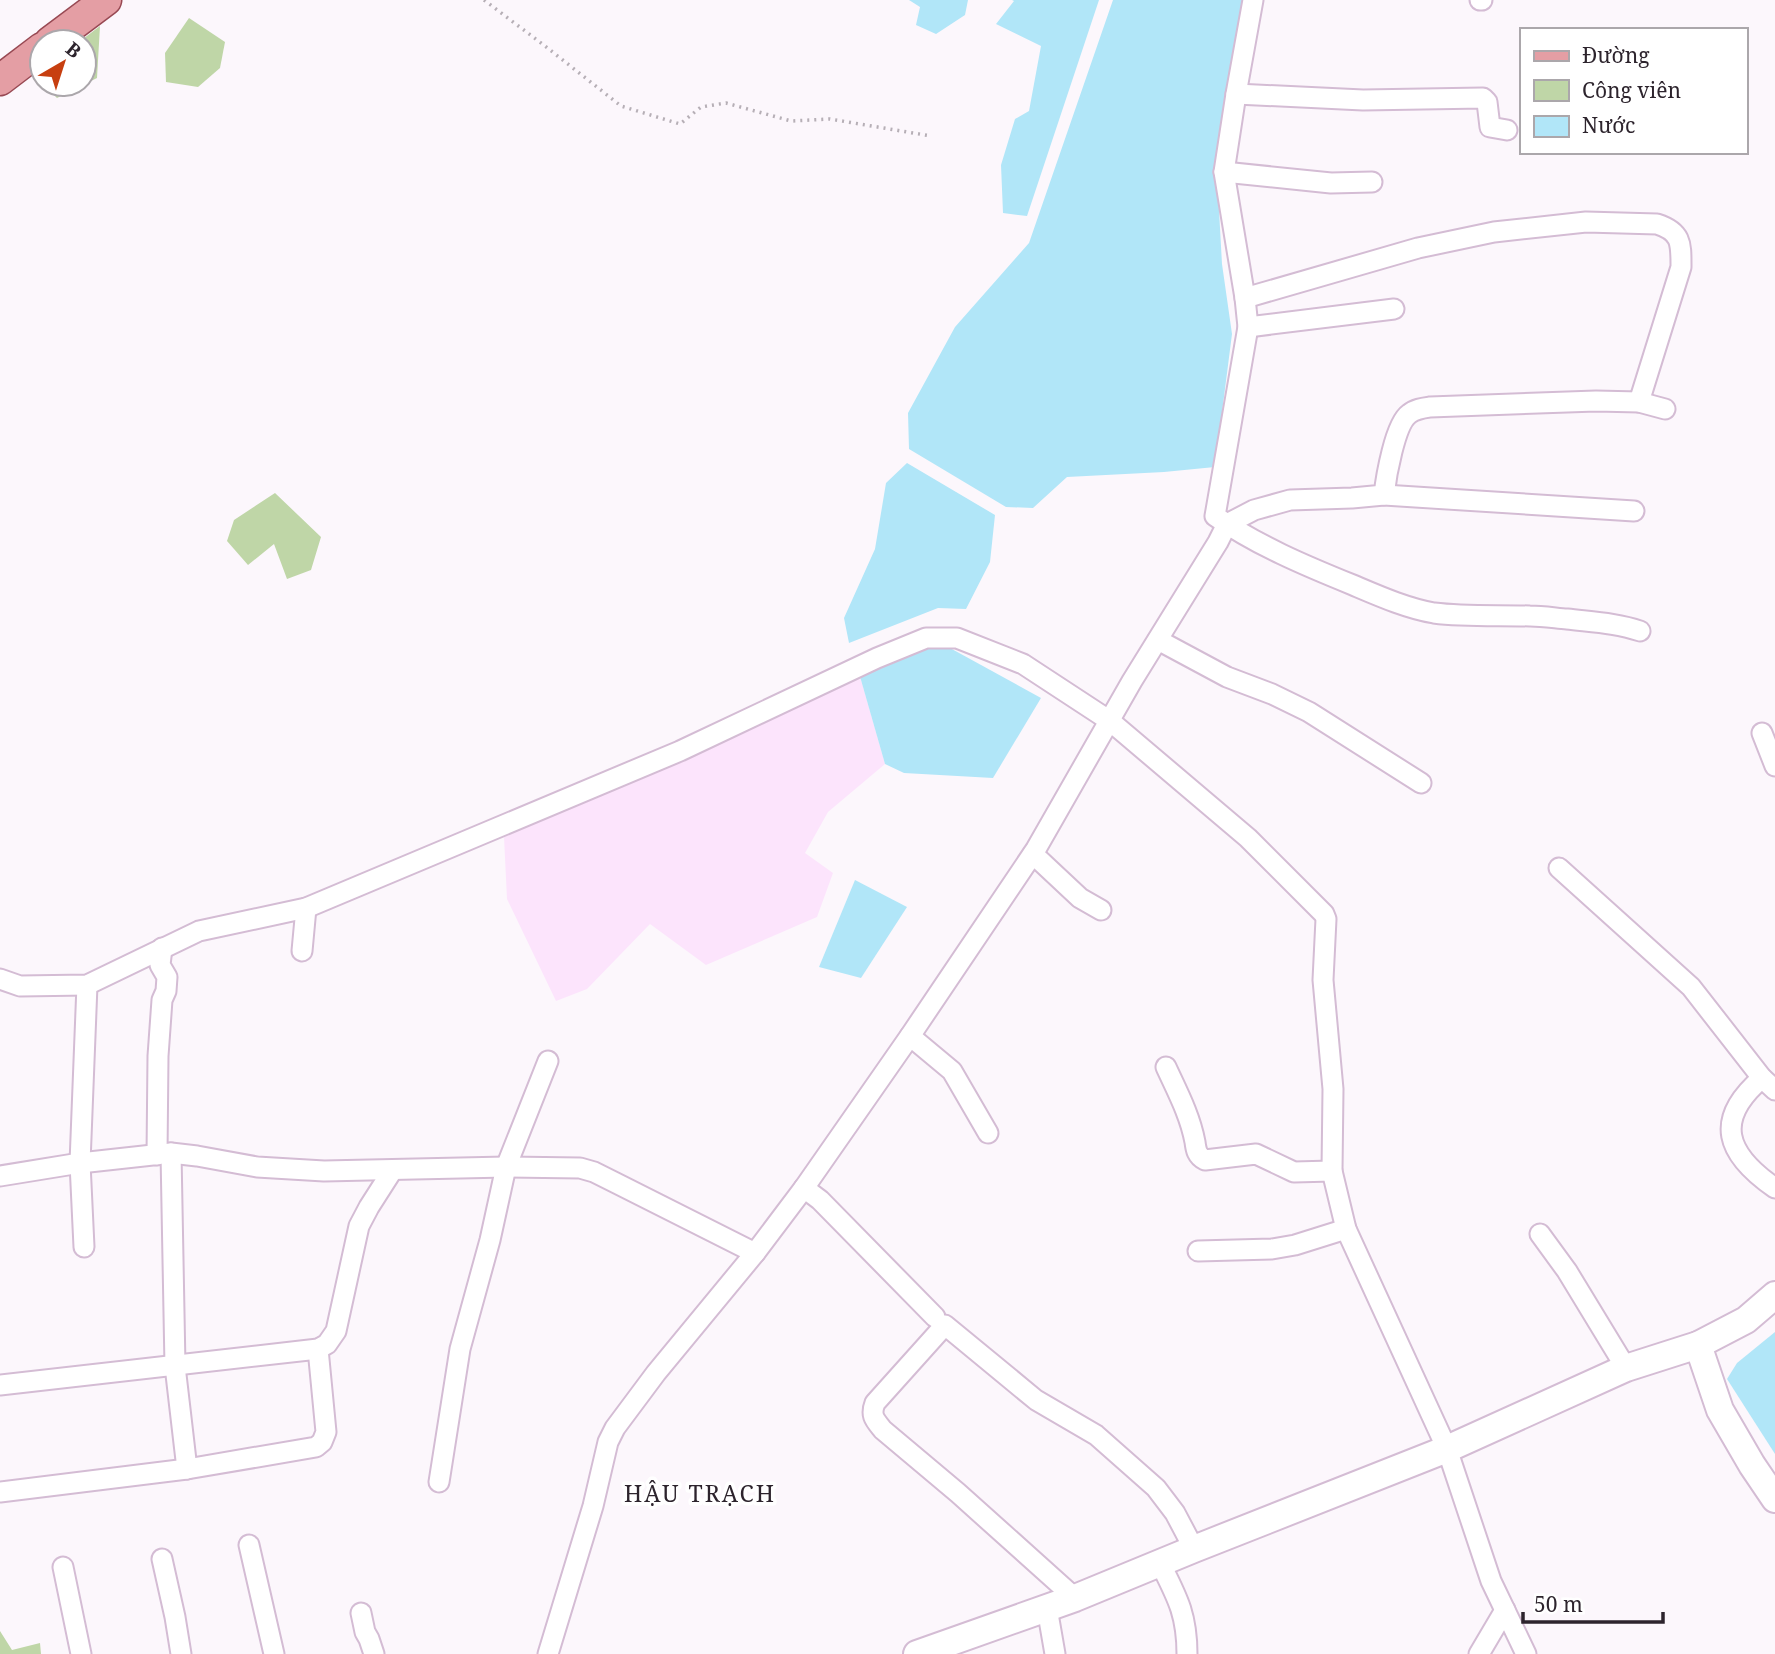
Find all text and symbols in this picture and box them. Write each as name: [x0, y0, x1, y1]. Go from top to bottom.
north arrow: [28, 28, 98, 98]
legend: [1520, 28, 1747, 154]
text: B: [61, 36, 87, 64]
text: Đường: [1582, 41, 1650, 69]
text: Công viên: [1582, 76, 1681, 104]
text: Nước: [1582, 111, 1635, 139]
district label: HẬU TRẠCH: [624, 1477, 776, 1509]
scale bar: [1523, 1580, 1663, 1624]
text: 50 m: [1534, 1590, 1583, 1618]

